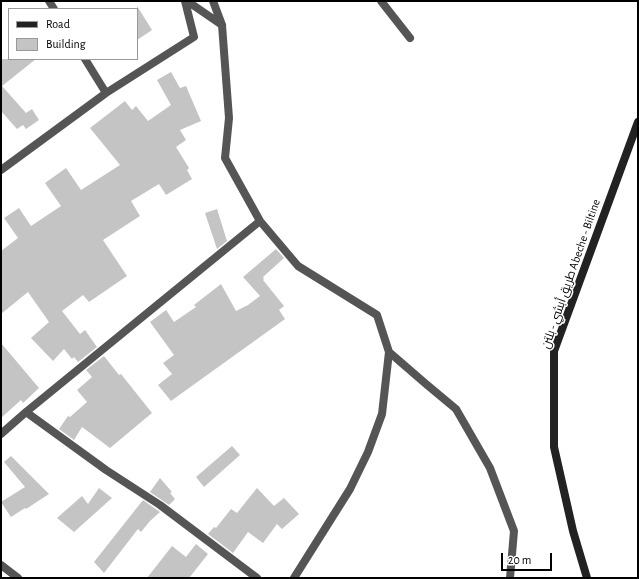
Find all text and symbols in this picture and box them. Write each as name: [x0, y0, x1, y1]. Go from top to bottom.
legend: [8, 8, 138, 60]
text: Road: [46, 18, 70, 30]
text: Building: [46, 38, 86, 50]
street label: طريق أبشي - بلتن Abeche - Biltine: [539, 197, 603, 351]
scale bar: [503, 545, 554, 571]
text: 20 m: [508, 554, 531, 566]

